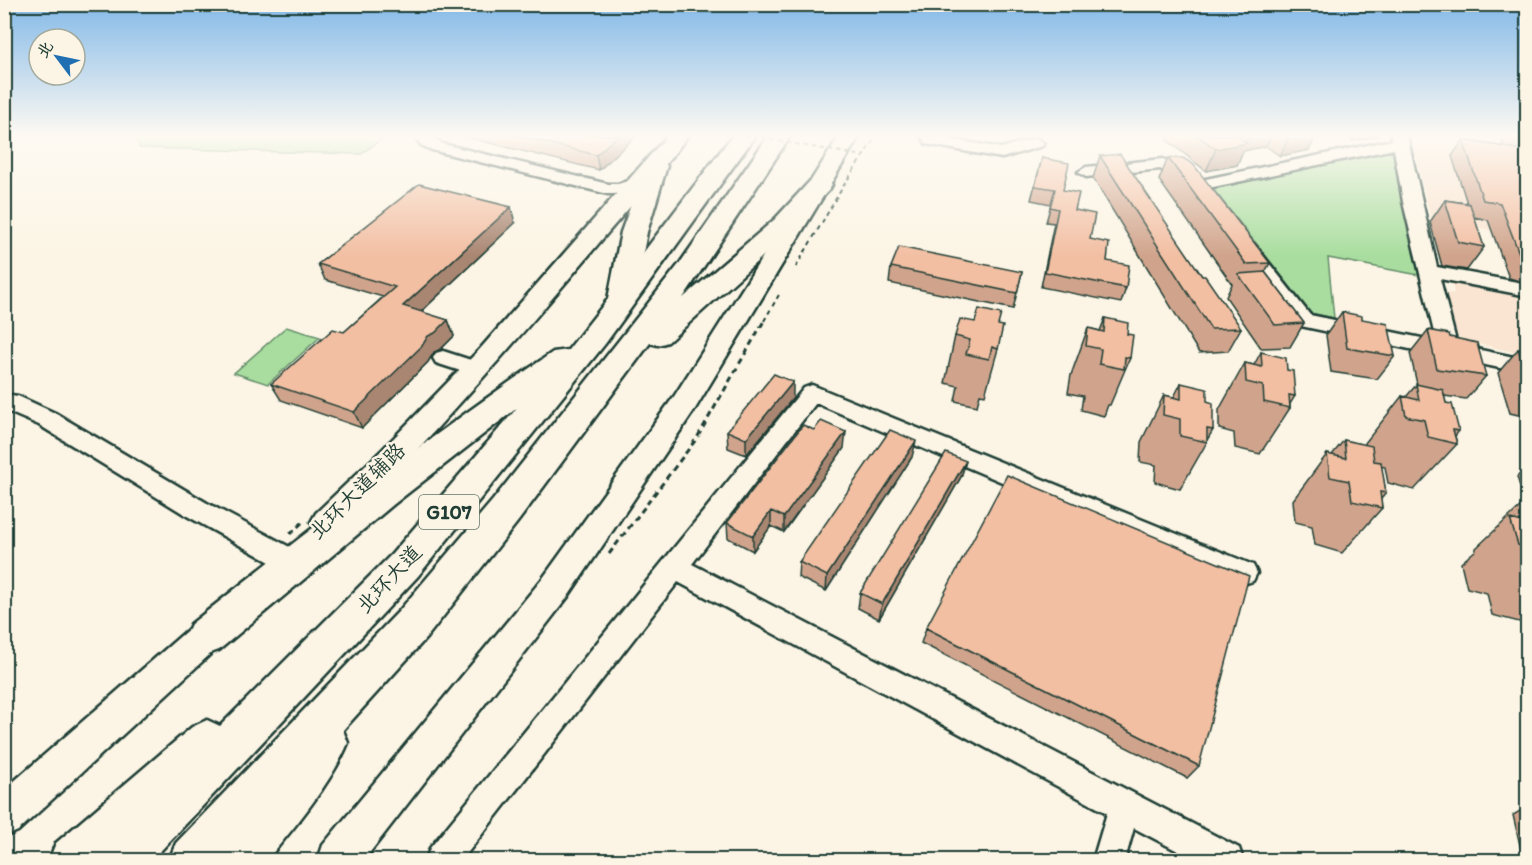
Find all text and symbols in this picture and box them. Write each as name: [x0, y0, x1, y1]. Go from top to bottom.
north arrow: [27, 27, 87, 87]
text: 北: [32, 37, 57, 61]
street label: 北环大道辅路: [303, 437, 410, 544]
road number: G107: [419, 495, 479, 529]
street label: 北环大道: [351, 539, 426, 618]

